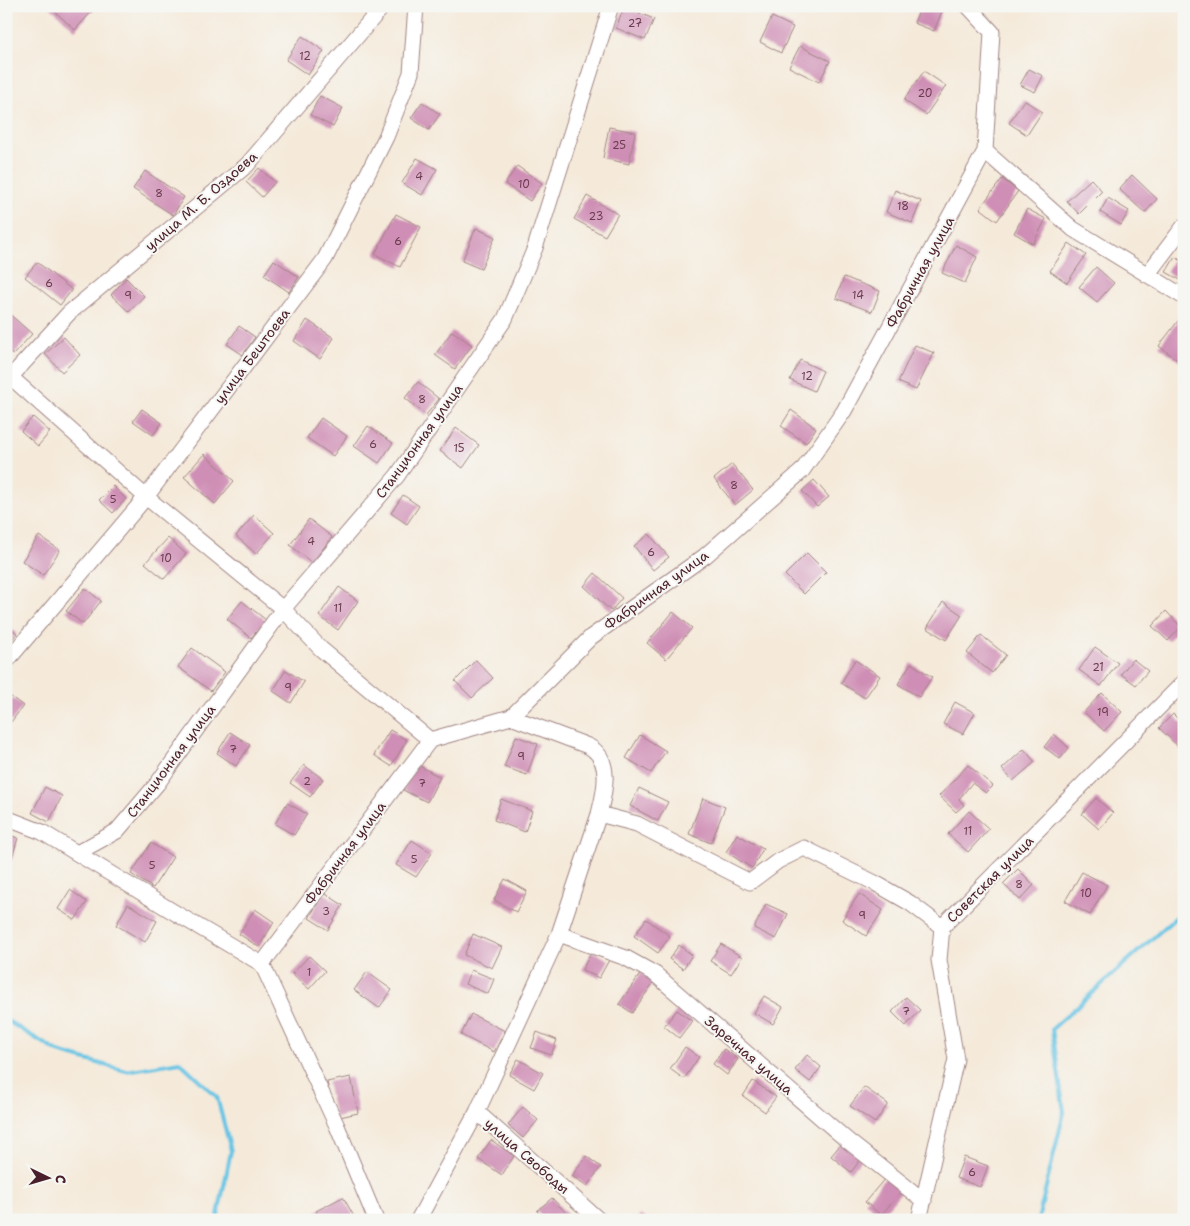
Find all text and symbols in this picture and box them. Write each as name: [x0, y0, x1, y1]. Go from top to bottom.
house number: 27: [628, 16, 643, 31]
house number: 12: [299, 49, 311, 64]
house number: 20: [917, 86, 933, 101]
house number: 25: [612, 138, 626, 153]
street label: улица М. Б. Оздоева: [141, 147, 261, 255]
house number: 4: [415, 169, 423, 184]
house number: 10: [518, 177, 530, 192]
house number: 8: [155, 186, 163, 201]
house number: 18: [897, 199, 909, 214]
house number: 23: [589, 209, 603, 224]
street label: Фабричная улица: [882, 213, 958, 331]
house number: 6: [394, 234, 402, 249]
house number: 6: [45, 276, 53, 291]
house number: 9: [124, 288, 132, 303]
house number: 14: [852, 288, 864, 303]
street label: улица Бештоева: [210, 304, 294, 407]
house number: 12: [801, 369, 813, 384]
street label: Станционная улица: [371, 380, 467, 502]
house number: 8: [418, 392, 426, 407]
house number: 6: [369, 437, 377, 452]
house number: 15: [453, 441, 465, 456]
house number: 8: [730, 478, 738, 493]
house number: 5: [110, 492, 117, 507]
house number: 4: [307, 534, 315, 549]
house number: 6: [647, 545, 655, 560]
street label: Фабричная улица: [600, 546, 712, 634]
house number: 10: [160, 551, 172, 566]
house number: 11: [334, 601, 342, 616]
house number: 21: [1092, 660, 1104, 675]
house number: 9: [284, 680, 292, 695]
street label: Станционная улица: [123, 701, 220, 821]
house number: 19: [1097, 705, 1109, 720]
house number: 7: [229, 742, 237, 757]
house number: 9: [517, 749, 525, 764]
house number: 2: [303, 774, 311, 789]
house number: 7: [418, 776, 426, 791]
street label: Фабричная улица: [300, 797, 390, 908]
house number: 11: [964, 824, 972, 839]
street label: Советская улица: [943, 831, 1038, 926]
house number: 5: [411, 852, 418, 867]
house number: 5: [149, 858, 156, 873]
house number: 8: [1015, 877, 1023, 892]
house number: 10: [1080, 886, 1092, 901]
house number: 3: [322, 904, 330, 919]
house number: 9: [858, 908, 866, 923]
house number: 1: [307, 965, 311, 980]
house number: 7: [902, 1004, 910, 1019]
street label: Заречная улица: [701, 1012, 797, 1099]
street label: улица Свободы: [481, 1114, 573, 1198]
north arrow: [22, 1154, 72, 1204]
house number: 6: [968, 1165, 976, 1180]
text: С: [52, 1174, 70, 1184]

